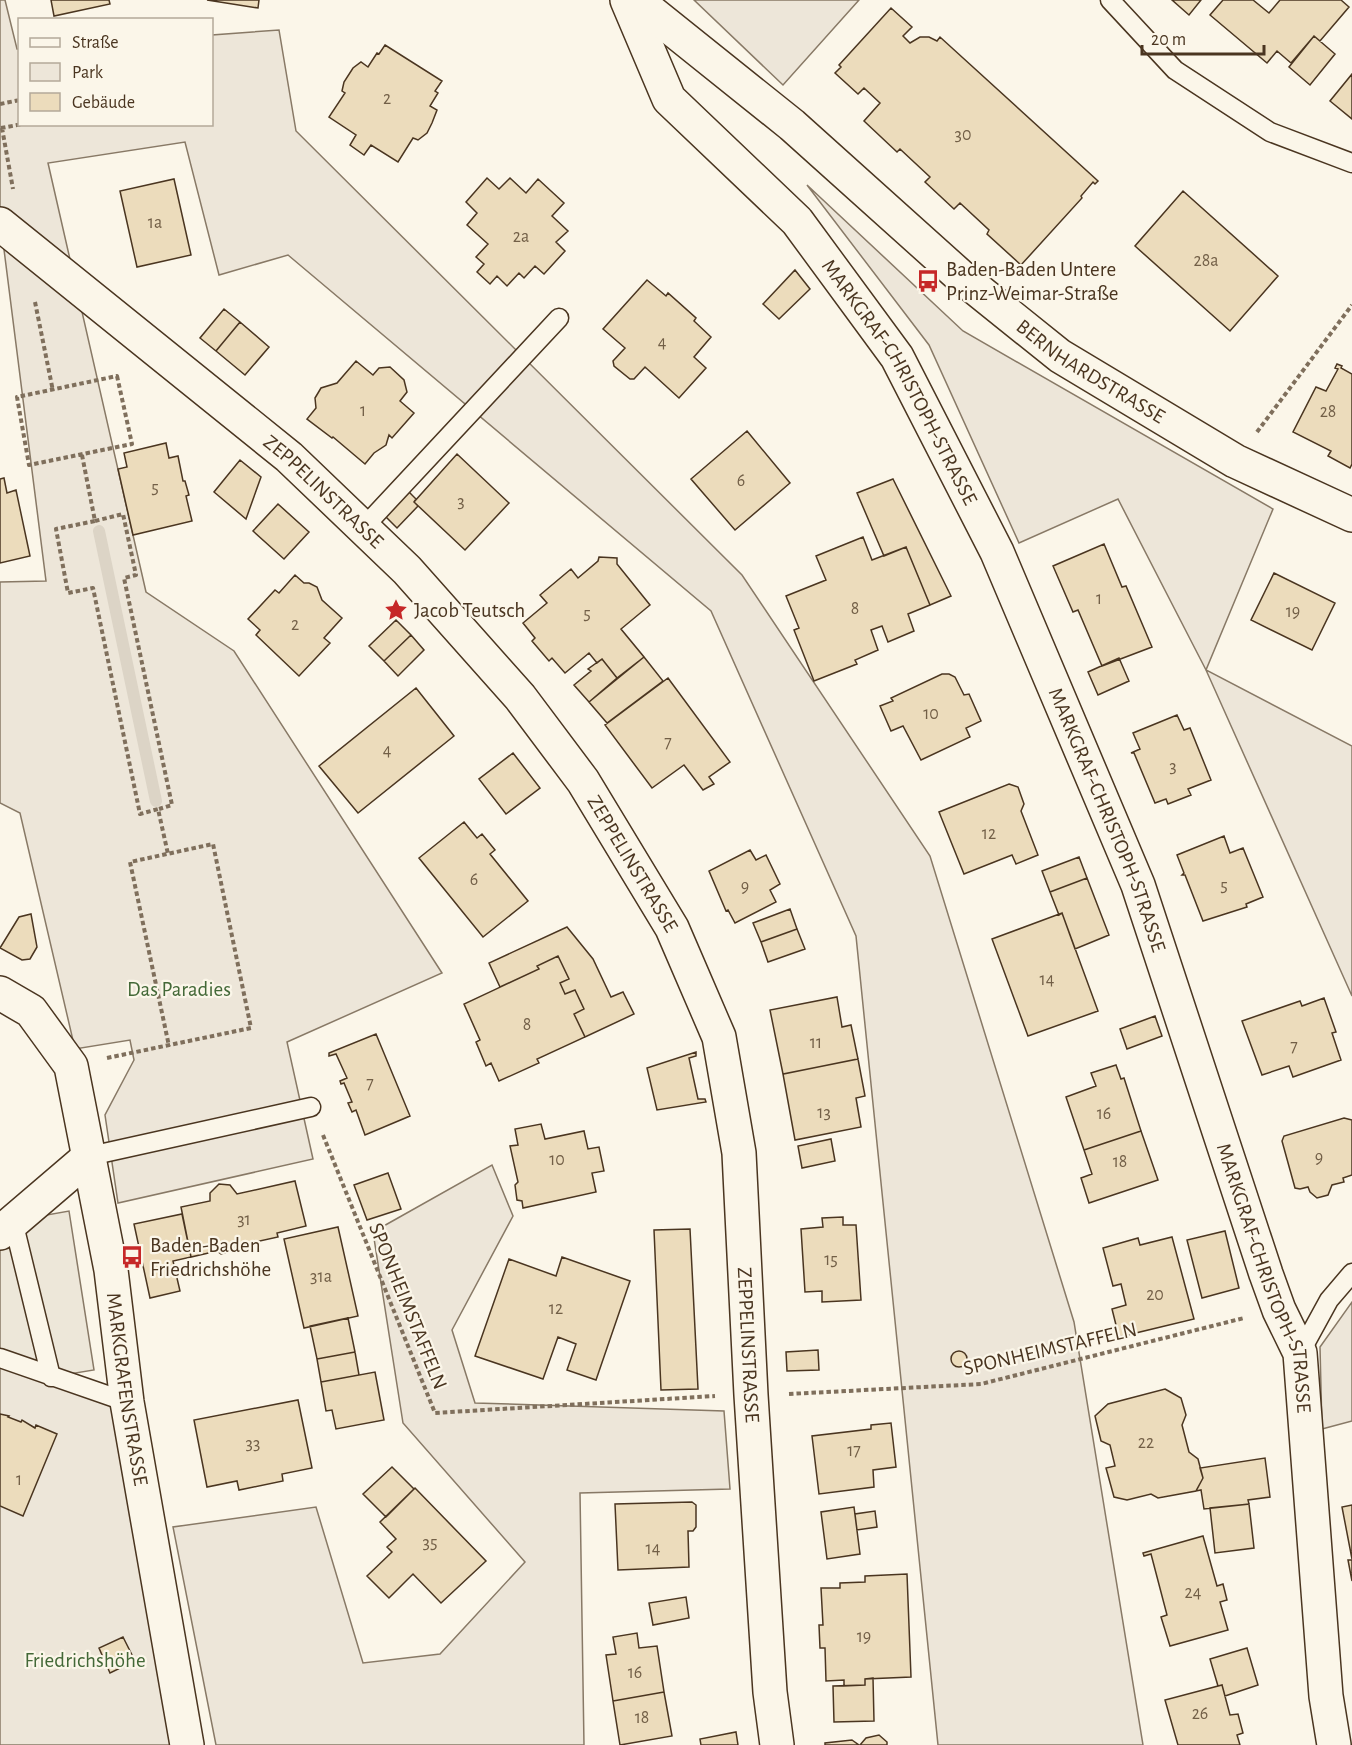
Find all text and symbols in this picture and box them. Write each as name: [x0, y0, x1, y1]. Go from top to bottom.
legend: [18, 18, 213, 126]
scale bar: [1142, 18, 1264, 56]
text: 20 m: [1151, 31, 1186, 49]
text: Straße: [72, 34, 118, 52]
text: Park: [72, 64, 104, 82]
house number: 2: [383, 90, 391, 108]
text: Gebäude: [72, 94, 135, 112]
house number: 30: [955, 126, 971, 144]
house number: 1a: [148, 214, 162, 232]
house number: 2a: [513, 228, 529, 246]
house number: 28a: [1193, 252, 1219, 270]
street label: MARKGRAF-CHRISTOPH-STRASSE: [818, 255, 981, 508]
place label: Baden-Baden Untere Prinz-Weimar-Straße: [946, 259, 1118, 304]
bus stop icon: Baden-Baden Untere Prinz-Weimar-Straße: [915, 268, 941, 294]
street label: BERNHARDSTRASSE: [1013, 315, 1169, 427]
house number: 4: [658, 334, 667, 352]
house number: 1: [360, 402, 366, 420]
house number: 28: [1320, 403, 1336, 421]
street label: ZEPPELINSTRASSE: [260, 431, 388, 552]
house number: 6: [737, 472, 745, 490]
house number: 5: [151, 479, 159, 497]
house number: 3: [457, 493, 465, 511]
house number: 1: [1096, 590, 1102, 608]
place icon: Jacob Teutsch: [383, 597, 409, 623]
place label: Jacob Teutsch: [414, 600, 525, 621]
house number: 8: [851, 600, 859, 618]
house number: 19: [1286, 603, 1300, 621]
house number: 5: [583, 605, 591, 623]
house number: 2: [291, 616, 299, 634]
street label: MARKGRAF-CHRISTOPH-STRASSE: [1045, 684, 1170, 954]
house number: 10: [923, 705, 939, 723]
house number: 7: [664, 734, 672, 752]
house number: 4: [383, 742, 392, 760]
house number: 3: [1169, 758, 1177, 776]
street label: ZEPPELINSTRASSE: [584, 791, 682, 935]
house number: 12: [982, 825, 996, 843]
house number: 6: [470, 871, 478, 889]
house number: 5: [1220, 877, 1228, 895]
house number: 9: [741, 878, 749, 896]
house number: 14: [1040, 971, 1055, 989]
park label: Das Paradies: [127, 979, 231, 1000]
house number: 8: [523, 1016, 531, 1034]
house number: 11: [810, 1034, 822, 1052]
house number: 7: [1290, 1038, 1298, 1056]
house number: 7: [366, 1075, 374, 1093]
house number: 13: [817, 1104, 831, 1122]
house number: 16: [1097, 1105, 1111, 1123]
street label: MARKGRAF-CHRISTOPH-STRASSE: [1213, 1141, 1315, 1414]
house number: 9: [1315, 1149, 1323, 1167]
house number: 10: [549, 1151, 565, 1169]
house number: 18: [1113, 1153, 1127, 1171]
house number: 31: [237, 1211, 251, 1229]
street label: SPONHEIMSTAFFELN: [365, 1220, 451, 1392]
place label: Baden-Baden Friedrichshöhe: [150, 1235, 271, 1280]
bus stop icon: Baden-Baden Friedrichshöhe: [119, 1244, 145, 1270]
house number: 15: [824, 1251, 838, 1269]
street label: ZEPPELINSTRASSE: [734, 1267, 763, 1423]
house number: 31a: [310, 1268, 332, 1286]
house number: 20: [1146, 1286, 1164, 1304]
street label: MARKGRAFENSTRASSE: [103, 1291, 152, 1487]
house number: 12: [549, 1300, 563, 1318]
street label: SPONHEIMSTAFFELN: [961, 1319, 1139, 1379]
house number: 22: [1138, 1434, 1154, 1452]
house number: 33: [246, 1435, 260, 1453]
house number: 17: [847, 1442, 861, 1460]
house number: 1: [16, 1471, 22, 1489]
house number: 35: [423, 1534, 437, 1552]
house number: 14: [646, 1540, 661, 1558]
house number: 24: [1185, 1584, 1202, 1602]
house number: 19: [857, 1628, 871, 1646]
park label: Friedrichshöhe: [24, 1650, 146, 1671]
house number: 16: [628, 1664, 642, 1682]
house number: 26: [1192, 1705, 1208, 1723]
house number: 18: [635, 1709, 649, 1727]

